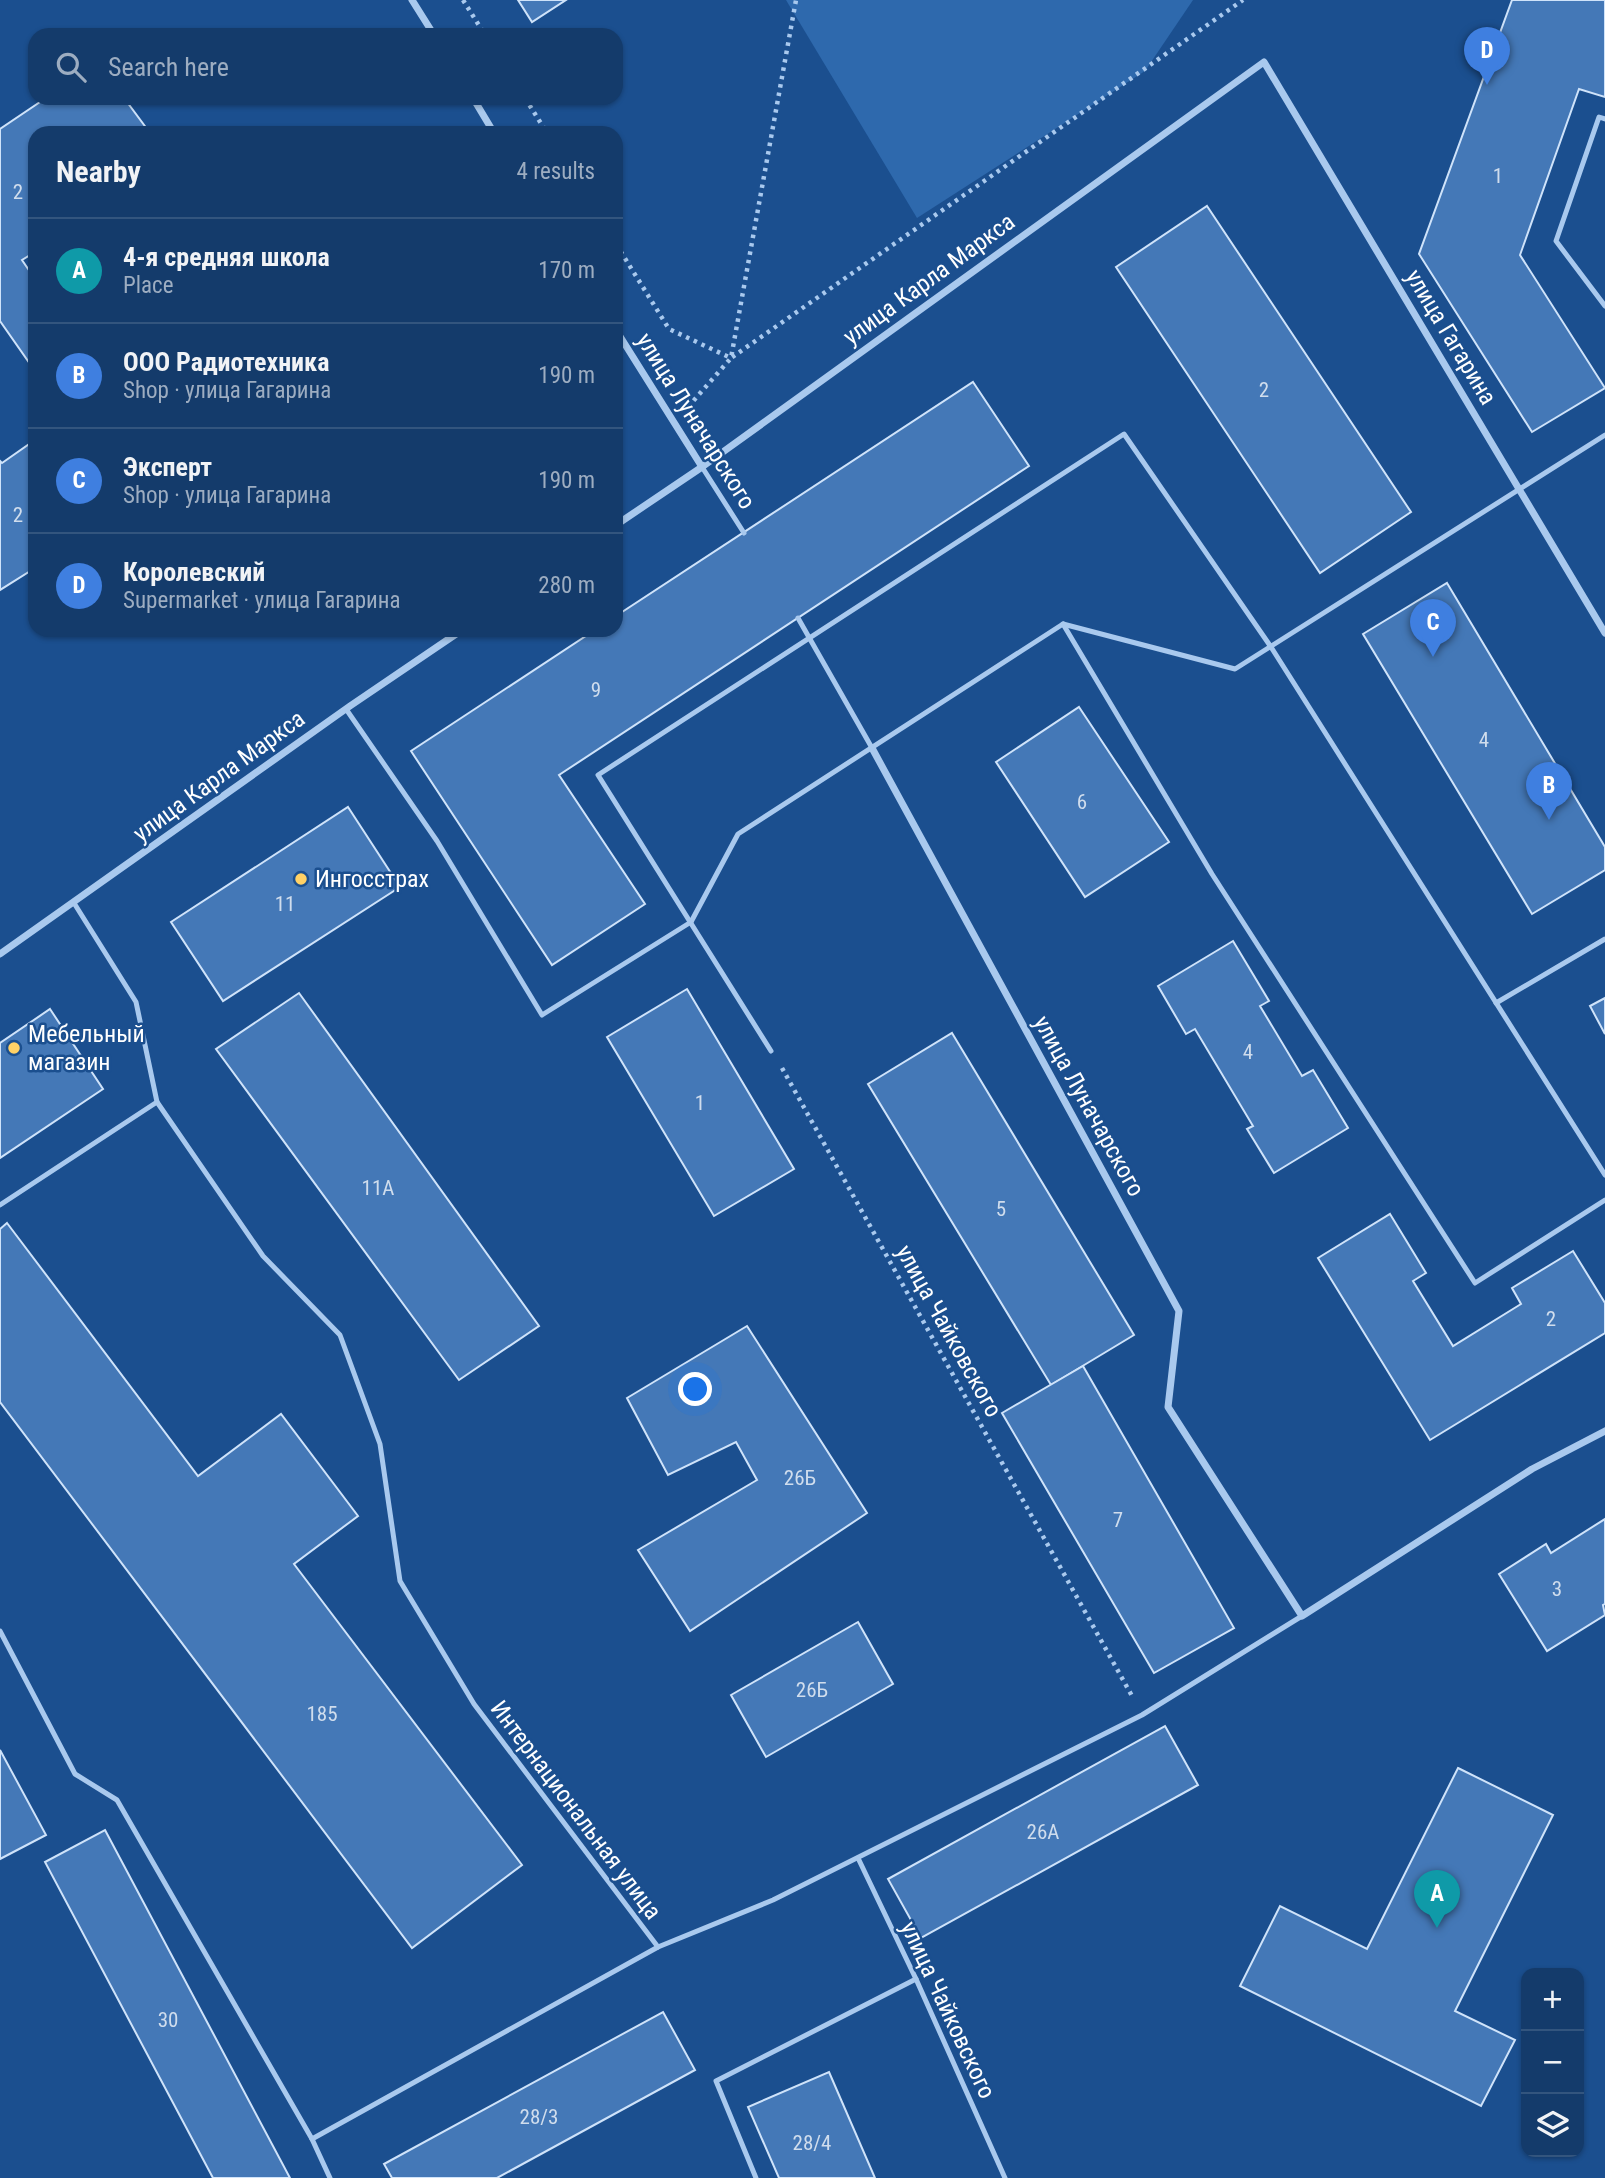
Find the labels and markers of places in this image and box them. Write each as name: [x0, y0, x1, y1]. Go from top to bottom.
pin: D: [1464, 27, 1510, 85]
pin: C: [1410, 599, 1456, 657]
pin: B: [1526, 762, 1572, 820]
place label: Ингосстрах: [315, 865, 429, 893]
marker: Ингосстрах: [293, 871, 309, 887]
place label: Мебельный магазин: [28, 1020, 145, 1076]
marker: Мебельный магазин: [6, 1040, 22, 1056]
pin: A: [1414, 1870, 1460, 1928]

